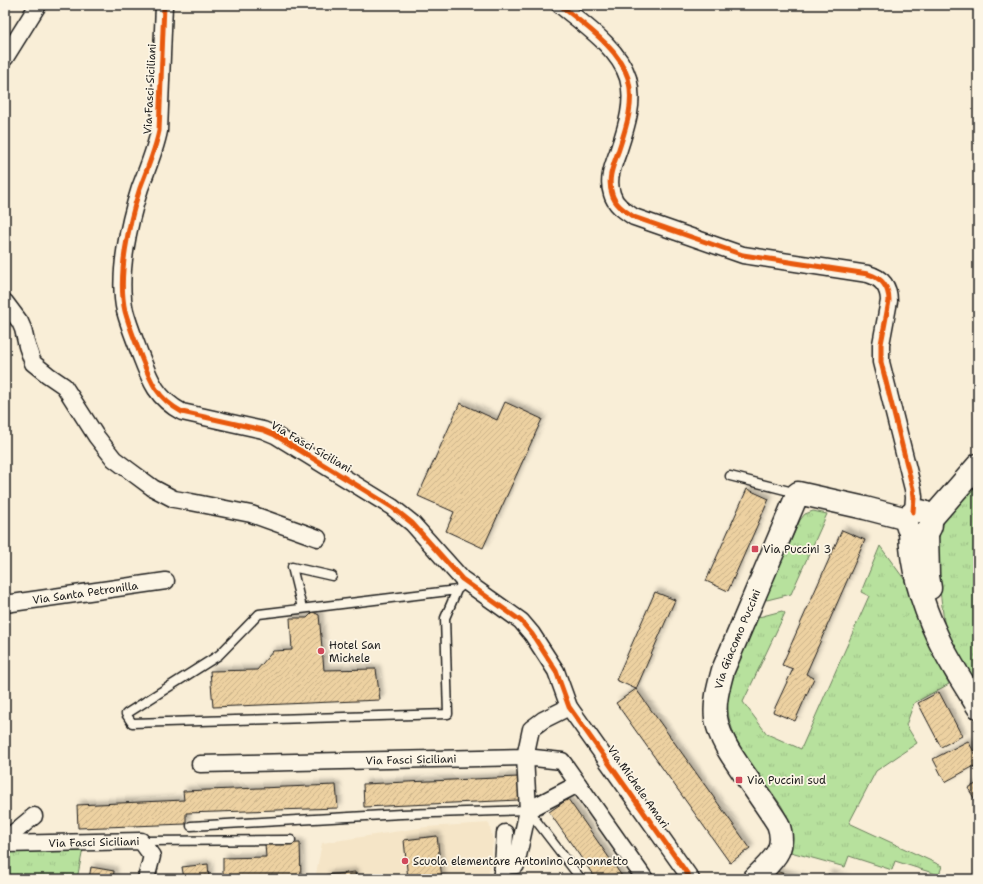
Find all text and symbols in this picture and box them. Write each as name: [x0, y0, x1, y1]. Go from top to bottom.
street label: Via Fasci Siciliani: [140, 43, 160, 135]
street label: Via Fasci Siciliani: [268, 418, 354, 476]
place label: Via Puccini 3: [763, 542, 831, 557]
marker: Via Puccini 3: [750, 544, 760, 554]
street label: Via Santa Petronilla: [31, 578, 139, 608]
street label: Via Giacomo Puccini: [711, 587, 764, 691]
place label: Hotel San Michele: [329, 638, 381, 666]
marker: Hotel San Michele: [316, 646, 326, 656]
street label: Via Michele Amari: [604, 743, 672, 831]
street label: Via Fasci Siciliani: [365, 751, 457, 768]
place label: Via Puccini sud: [747, 773, 826, 788]
marker: Via Puccini sud: [734, 775, 744, 785]
street label: Via Fasci Siciliani: [48, 834, 140, 851]
place label: Scuola elementare Antonino Caponnetto: [413, 854, 628, 869]
marker: Scuola elementare Antonino Caponnetto: [400, 856, 410, 866]

